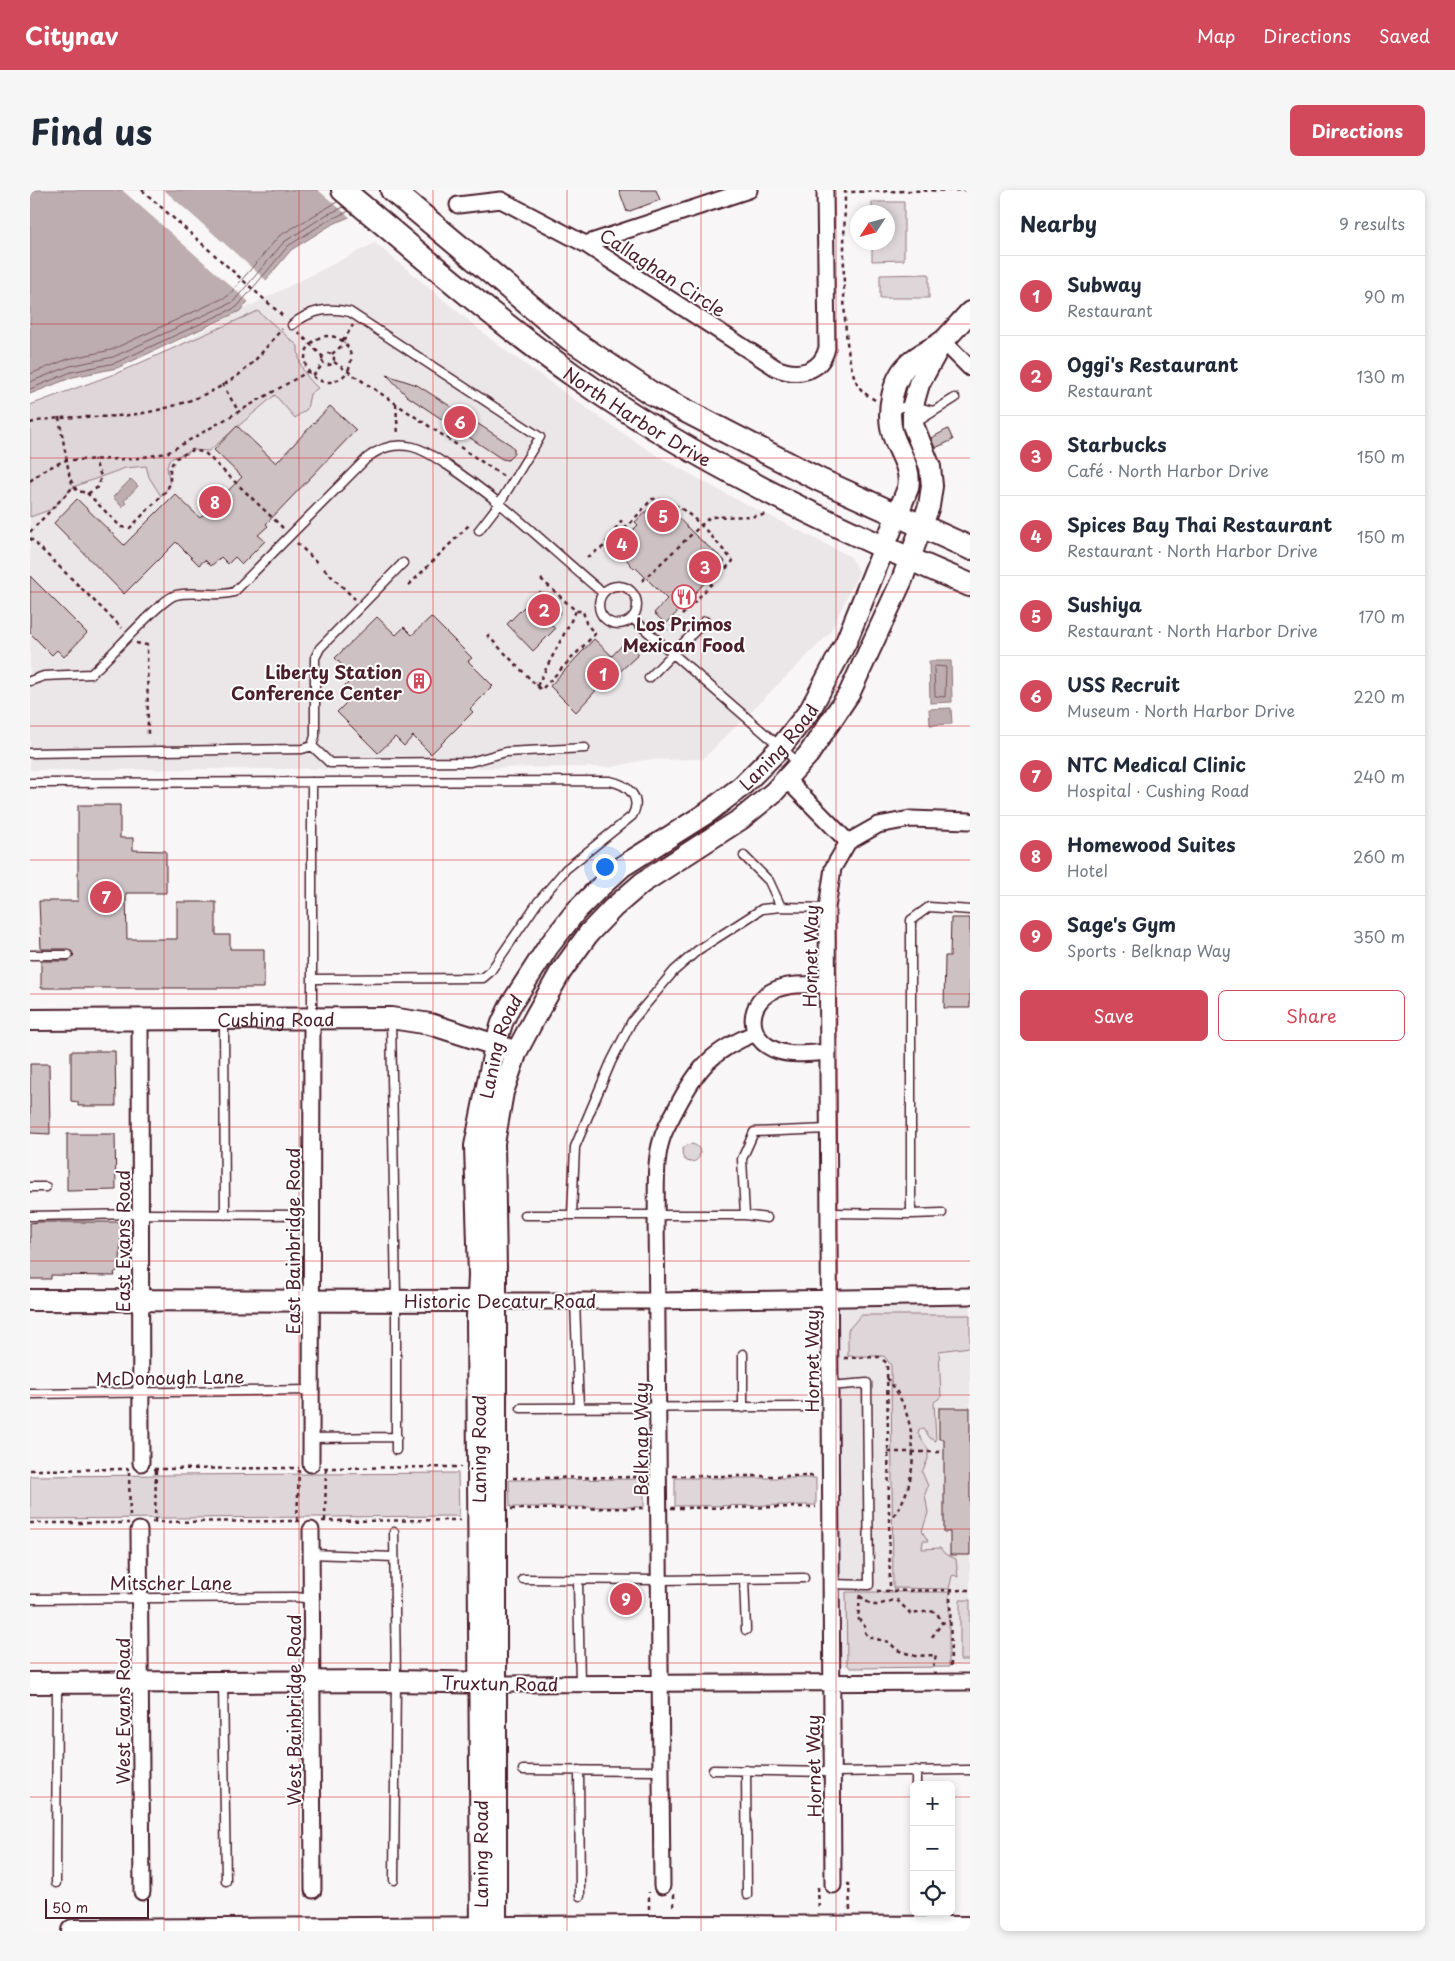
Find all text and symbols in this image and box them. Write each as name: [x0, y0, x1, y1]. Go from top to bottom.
text: Citynav: [25, 17, 118, 53]
text: Map: [1197, 22, 1235, 49]
text: Directions: [1263, 22, 1351, 49]
text: Saved: [1379, 22, 1430, 49]
text: Find us: [30, 104, 152, 157]
button: Directions: [1290, 105, 1425, 156]
north arrow: [850, 205, 895, 250]
text: Nearby: [1020, 207, 1097, 239]
text: 9 results: [1339, 211, 1405, 235]
street label: Callaghan Circle: [595, 221, 731, 323]
text: Subway: [1067, 270, 1141, 298]
text: 1: [1032, 284, 1040, 308]
text: 90 m: [1364, 284, 1405, 308]
text: Restaurant: [1067, 298, 1153, 322]
text: Oggi's Restaurant: [1067, 350, 1238, 378]
street label: North Harbor Drive: [558, 359, 717, 473]
text: 2: [1030, 364, 1042, 388]
text: 130 m: [1357, 364, 1405, 388]
text: Restaurant: [1067, 378, 1153, 402]
pin: 6: [444, 403, 476, 441]
text: Starbucks: [1067, 430, 1167, 458]
text: 3: [1031, 444, 1041, 468]
text: 150 m: [1357, 444, 1405, 468]
text: Café · North Harbor Drive: [1067, 458, 1269, 482]
pin: 8: [199, 483, 231, 521]
pin: 5: [647, 497, 679, 535]
text: Spices Bay Thai Restaurant: [1067, 510, 1332, 538]
text: 4: [1031, 524, 1041, 548]
text: 150 m: [1357, 524, 1405, 548]
pin: 4: [606, 525, 638, 563]
text: Restaurant · North Harbor Drive: [1067, 538, 1318, 562]
pin: 3: [689, 548, 721, 586]
restaurant icon: Los Primos Mexican Food: [671, 584, 697, 610]
text: Sushiya: [1067, 590, 1142, 618]
pin: 2: [528, 591, 560, 629]
text: 5: [1031, 604, 1041, 628]
text: 170 m: [1359, 604, 1405, 628]
place label: Los Primos Mexican Food: [623, 610, 745, 658]
text: Restaurant · North Harbor Drive: [1067, 618, 1318, 642]
pin: 1: [587, 655, 619, 693]
place label: Liberty Station Conference Center: [231, 658, 403, 706]
building icon: Liberty Station Conference Center: [406, 668, 432, 694]
text: USS Recruit: [1067, 670, 1180, 698]
text: 6: [1030, 684, 1042, 708]
text: 220 m: [1354, 684, 1405, 708]
text: Museum · North Harbor Drive: [1067, 698, 1295, 722]
street label: Laning Road: [732, 699, 825, 796]
text: NTC Medical Clinic: [1067, 750, 1246, 778]
text: 7: [1031, 764, 1041, 788]
text: 240 m: [1353, 764, 1405, 788]
text: Hospital · Cushing Road: [1067, 778, 1249, 802]
text: Homewood Suites: [1067, 830, 1235, 858]
text: 8: [1031, 844, 1041, 868]
text: 260 m: [1353, 844, 1405, 868]
your location: [592, 854, 618, 880]
text: Hotel: [1067, 858, 1108, 882]
pin: 7: [90, 878, 122, 916]
street label: Hornet Way: [796, 904, 824, 1008]
text: Sage's Gym: [1067, 910, 1176, 938]
text: 9: [1031, 924, 1041, 948]
text: 350 m: [1353, 924, 1405, 948]
text: Sports · Belknap Way: [1067, 938, 1231, 962]
street label: Laning Road: [471, 988, 528, 1101]
button: Save: [1020, 990, 1208, 1041]
button: Share: [1218, 990, 1405, 1041]
street label: Cushing Road: [217, 1005, 335, 1032]
street label: East Bainbridge Road: [279, 1148, 306, 1334]
street label: East Evans Road: [109, 1170, 136, 1312]
street label: Historic Decatur Road: [404, 1287, 596, 1314]
street label: Hornet Way: [798, 1310, 825, 1412]
street label: McDonough Lane: [95, 1362, 245, 1392]
street label: Belknap Way: [627, 1382, 654, 1496]
street label: Laning Road: [465, 1395, 492, 1503]
street label: Mitscher Lane: [110, 1569, 232, 1596]
pin: 9: [610, 1580, 642, 1618]
street label: West Bainbridge Road: [280, 1614, 307, 1806]
street label: West Evans Road: [109, 1638, 136, 1785]
street label: Truxtun Road: [441, 1668, 559, 1698]
street label: Hornet Way: [799, 1714, 827, 1818]
map controls: [910, 1781, 955, 1916]
button: +: [910, 1781, 955, 1826]
street label: Laning Road: [467, 1800, 494, 1908]
button: −: [910, 1826, 955, 1871]
button: locate: [910, 1871, 955, 1916]
scale bar: [45, 1896, 149, 1919]
text: 50 m: [52, 1897, 88, 1918]

